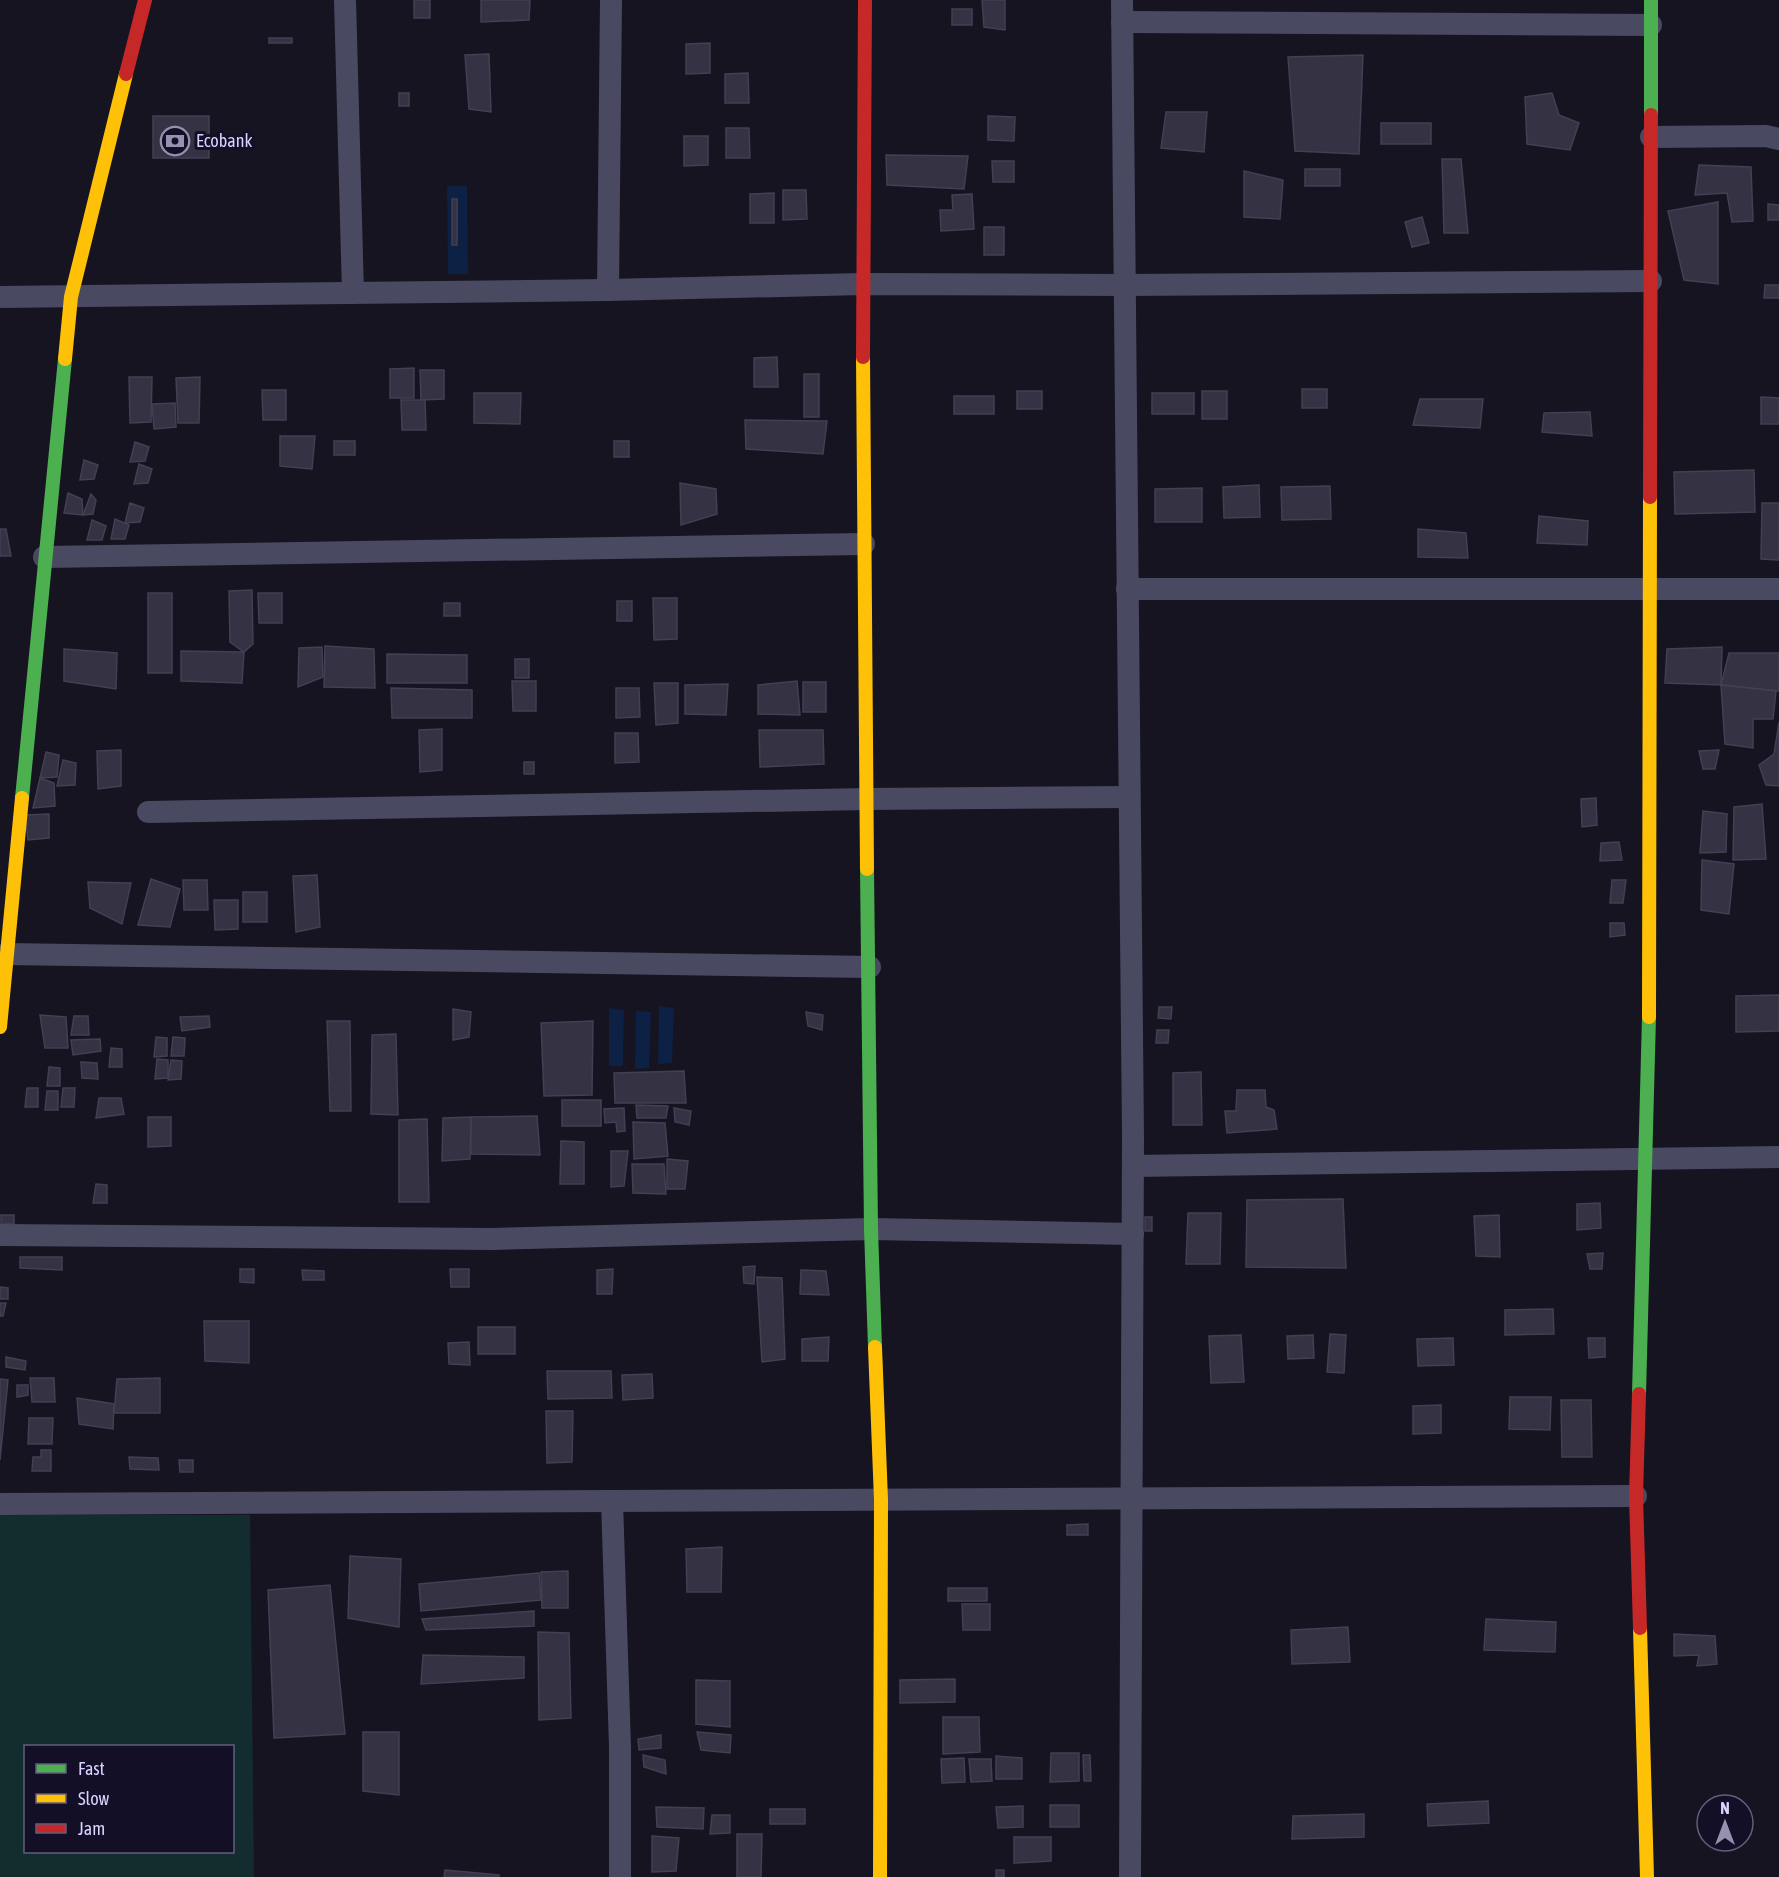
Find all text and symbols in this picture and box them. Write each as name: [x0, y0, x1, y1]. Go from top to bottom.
bank icon: Ecobank: [159, 125, 191, 157]
place label: Ecobank: [196, 130, 252, 151]
legend: [24, 1745, 234, 1853]
text: Fast: [78, 1758, 105, 1779]
text: Slow: [78, 1788, 109, 1809]
north arrow: [1695, 1793, 1755, 1853]
text: N: [1720, 1799, 1730, 1817]
text: Jam: [78, 1818, 105, 1839]

